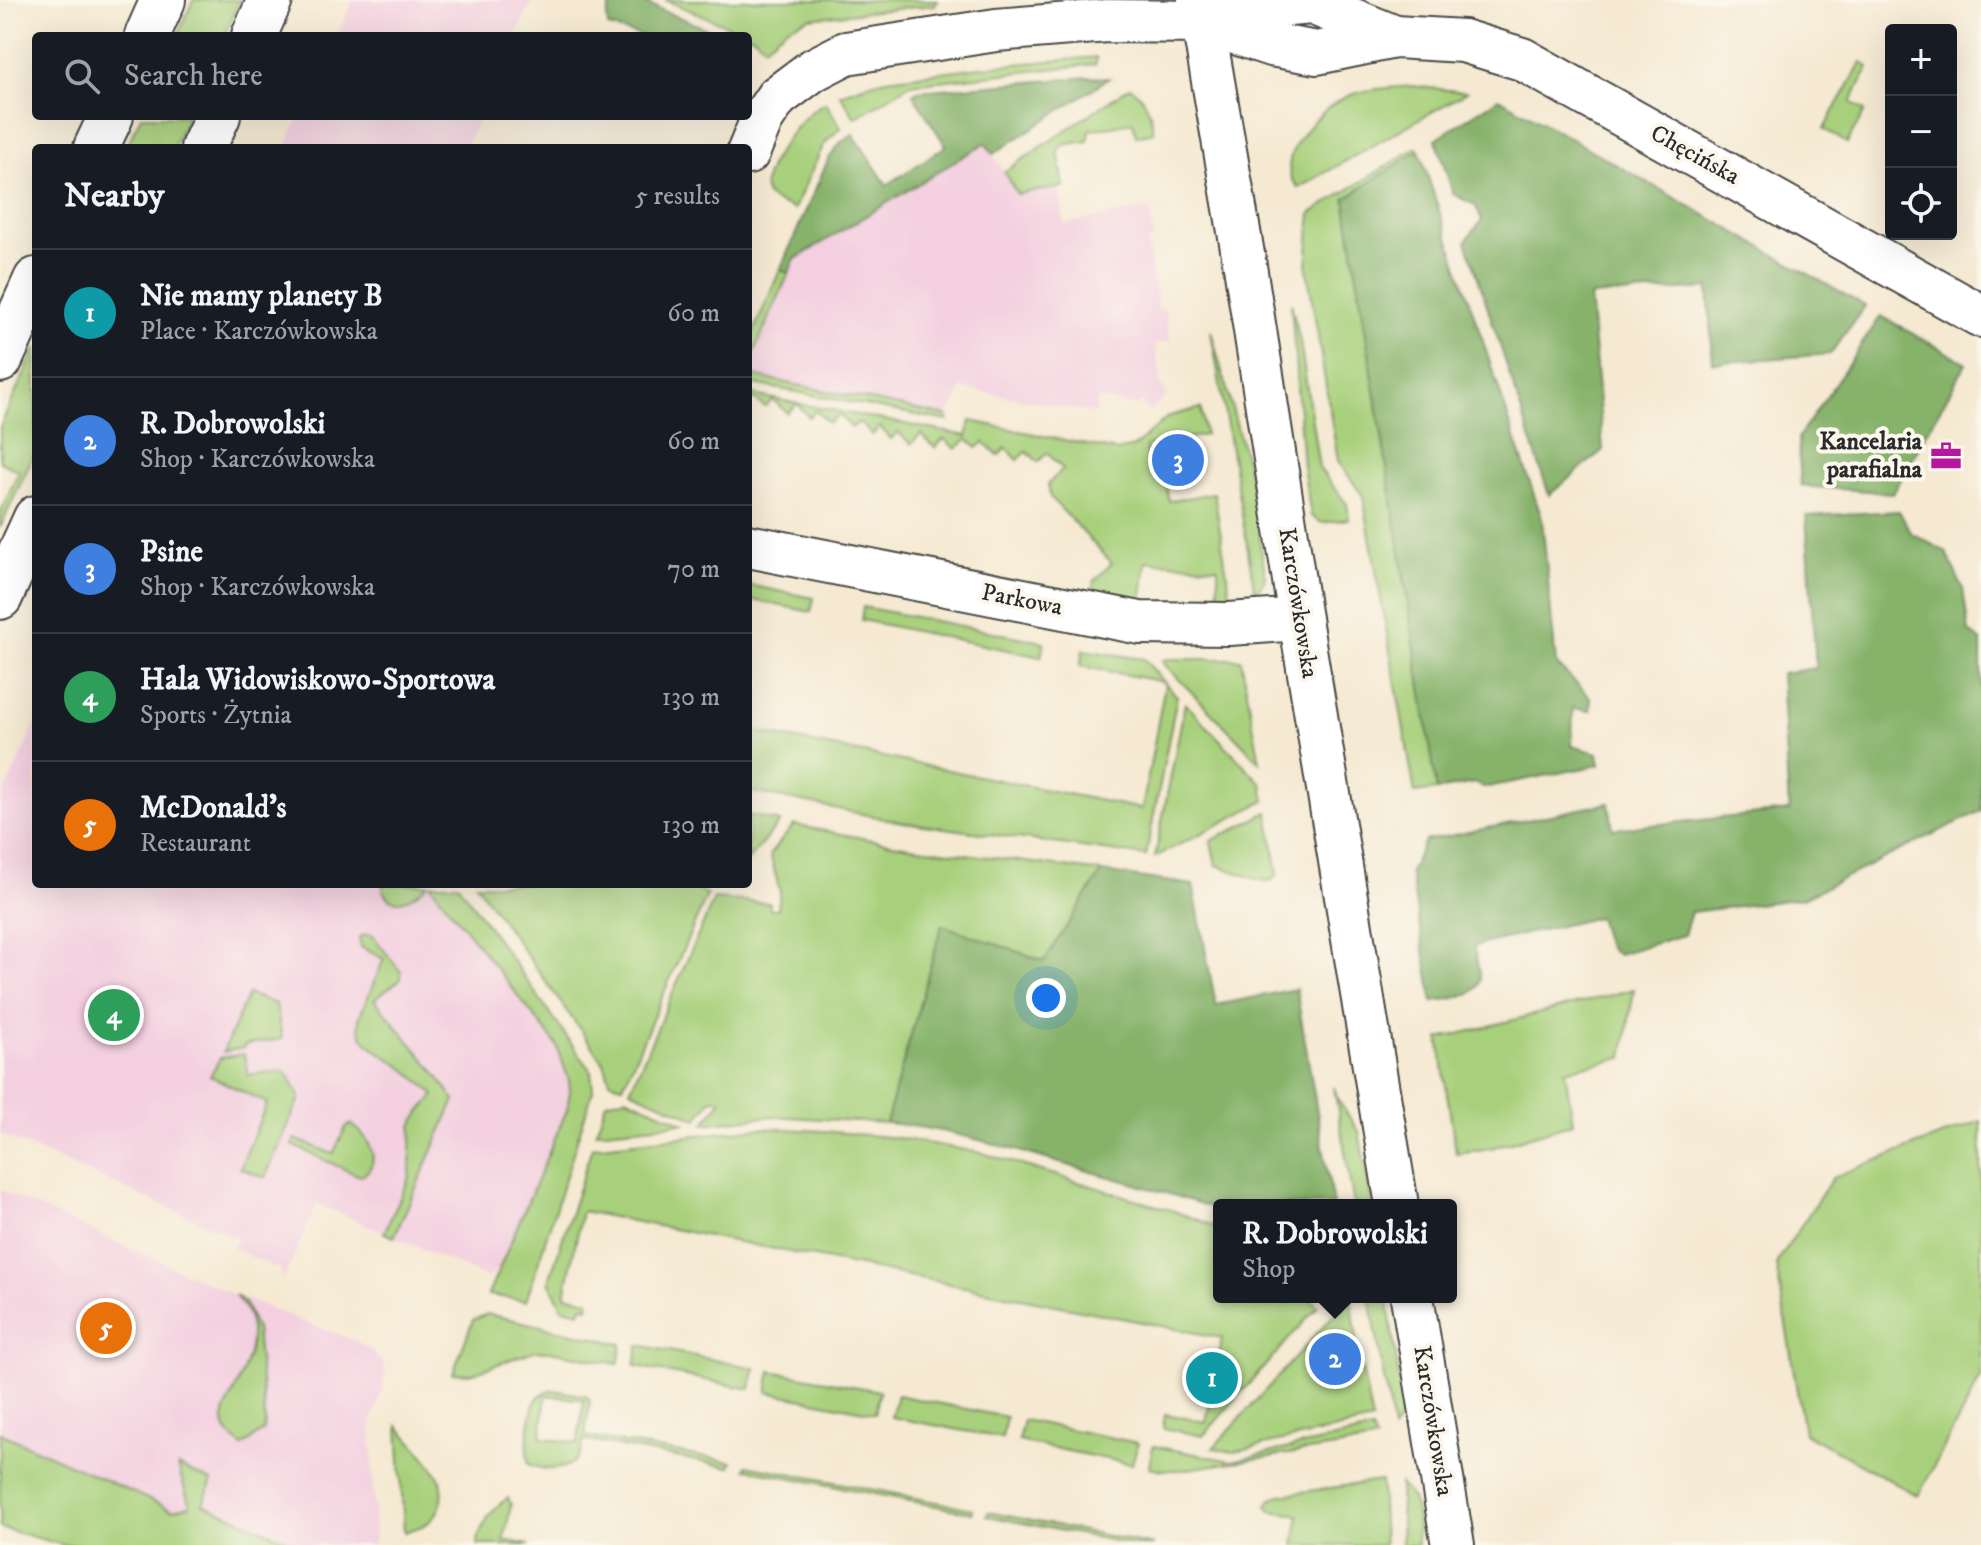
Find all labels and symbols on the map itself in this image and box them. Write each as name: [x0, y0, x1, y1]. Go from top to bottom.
street label: Chęcińska: [1645, 118, 1746, 192]
place label: Kancelaria parafialna: [1819, 427, 1923, 485]
pin: 3: [1152, 430, 1204, 490]
office icon: Kancelaria parafialna: [1929, 439, 1963, 473]
street label: Karczówkowska: [1271, 526, 1325, 681]
street label: Parkowa: [979, 577, 1066, 623]
your location: [1026, 978, 1066, 1018]
pin: 4: [88, 985, 140, 1045]
pin: 5: [80, 1298, 132, 1358]
pin: 2: [1309, 1329, 1361, 1389]
street label: Karczówkowska: [1406, 1344, 1460, 1499]
pin: 1: [1186, 1348, 1238, 1408]

